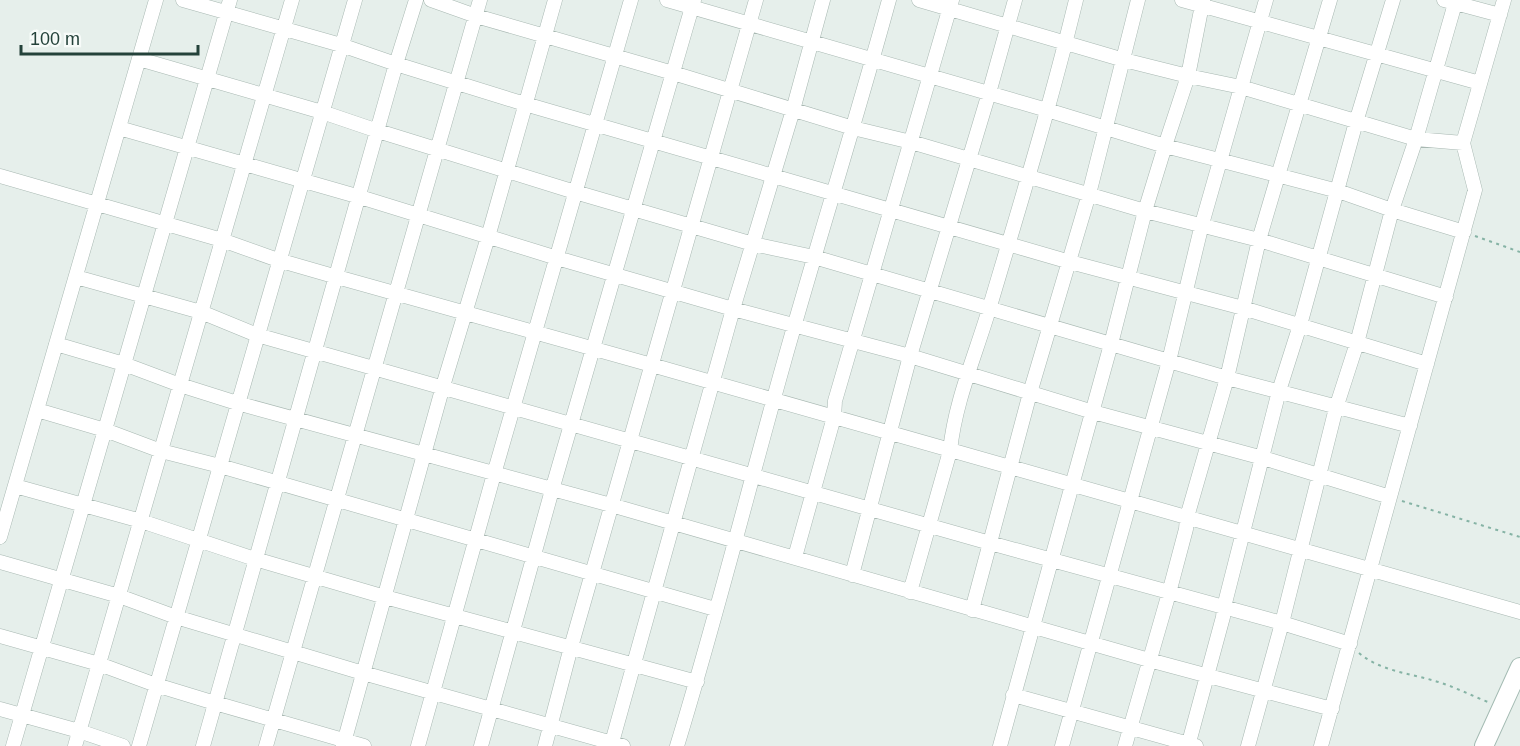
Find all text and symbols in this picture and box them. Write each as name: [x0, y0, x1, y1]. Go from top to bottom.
scale bar: [21, 18, 198, 56]
text: 100 m: [30, 29, 80, 49]

